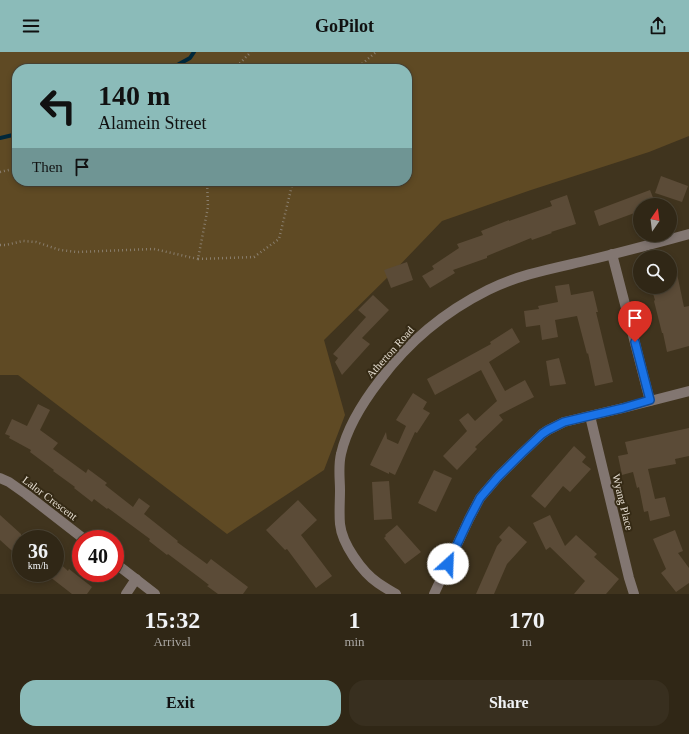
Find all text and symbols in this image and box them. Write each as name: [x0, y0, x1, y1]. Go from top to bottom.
icon: menu: [20, 15, 42, 37]
icon: share: [647, 15, 669, 37]
text: GoPilot: [315, 16, 374, 36]
icon: left: [32, 80, 84, 132]
text: 140 m: [98, 80, 170, 111]
text: Alamein Street: [98, 113, 206, 133]
icon: arrive: [71, 156, 93, 178]
text: Then: [32, 159, 63, 175]
north arrow: [633, 198, 677, 242]
map controls: [633, 198, 677, 294]
button: search: [633, 250, 677, 294]
pin: [618, 301, 652, 342]
icon: arrive: [624, 307, 646, 329]
street label: Atherton Road: [364, 323, 417, 380]
street label: Wyang Place: [610, 473, 636, 532]
street label: Lalor Crescent: [20, 474, 80, 522]
speed limit sign: 40: [72, 530, 124, 582]
text: 36: [28, 540, 48, 562]
position arrow: [427, 543, 469, 585]
text: km/h: [28, 560, 48, 571]
text: 15:32: [144, 607, 200, 633]
text: 1: [348, 607, 360, 633]
text: 170: [509, 607, 545, 633]
text: Arrival: [153, 634, 191, 649]
text: min: [344, 634, 365, 649]
text: m: [522, 634, 532, 649]
button: Exit: [20, 680, 341, 726]
button: Share: [349, 680, 669, 726]

